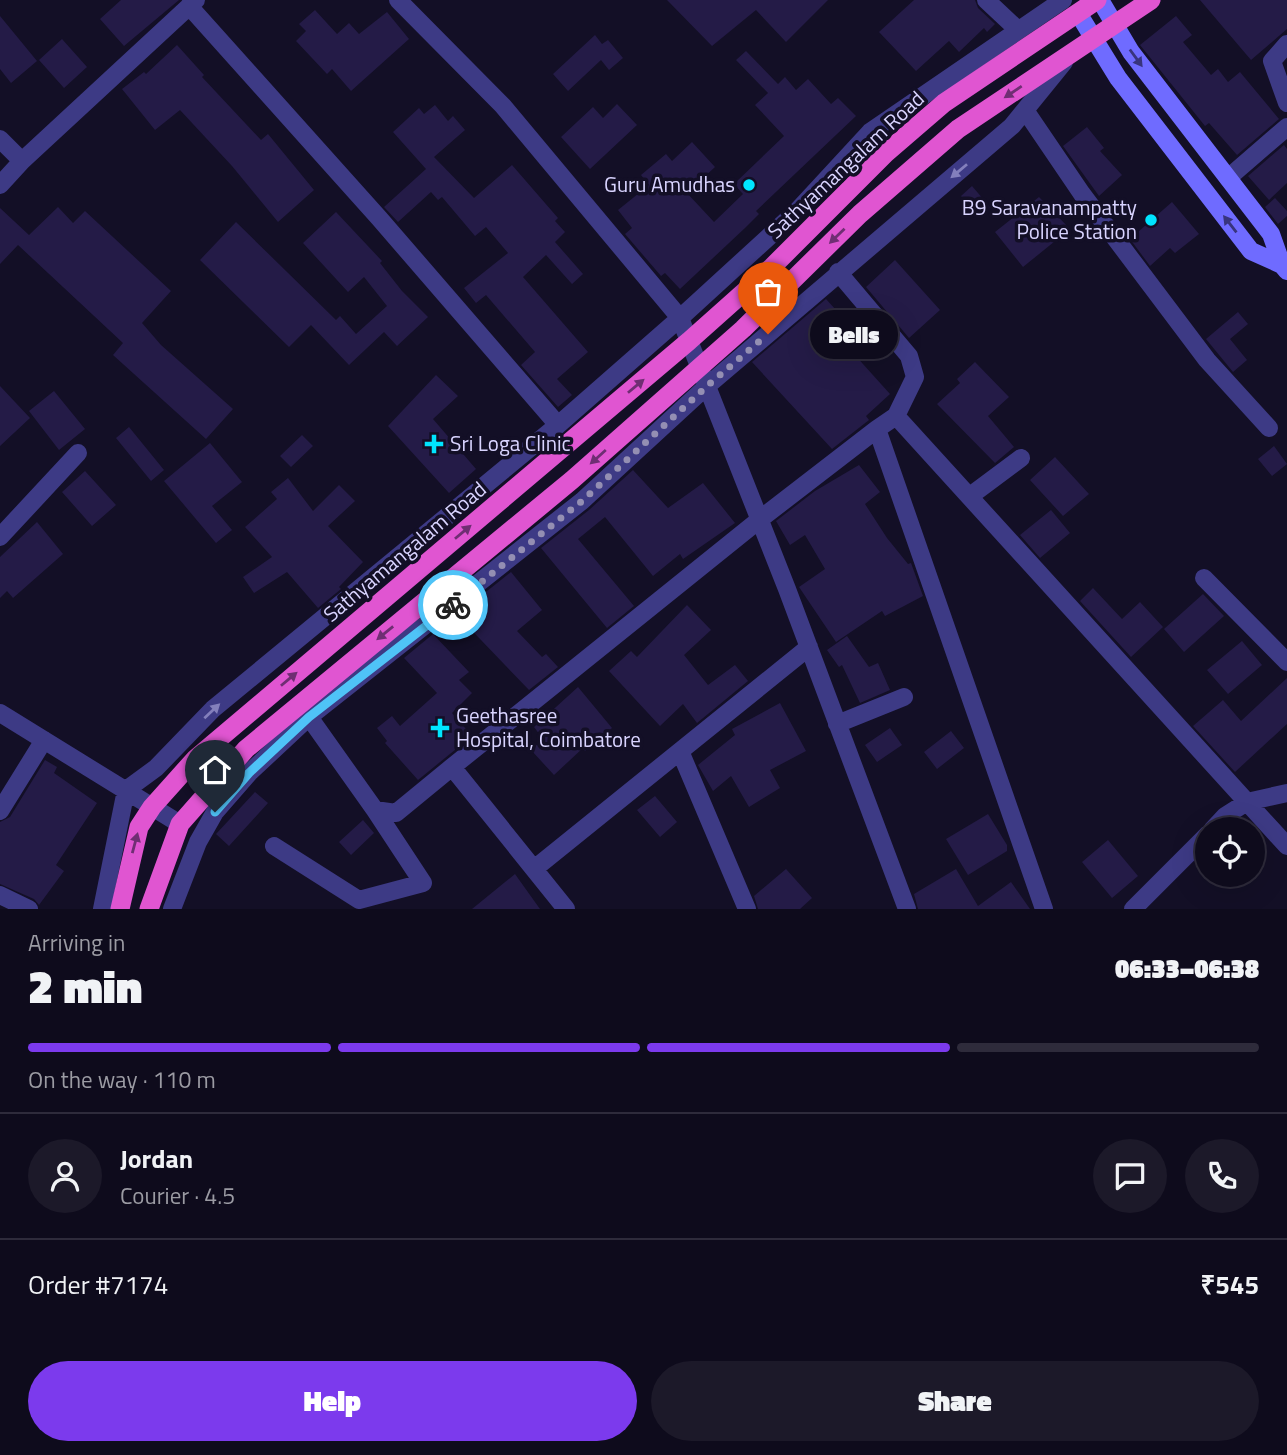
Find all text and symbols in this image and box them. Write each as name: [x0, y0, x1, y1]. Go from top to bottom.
one-way arrow: [1129, 49, 1143, 67]
street label: Sathyamangalam Road: [760, 83, 931, 246]
one-way arrow: [1003, 85, 1022, 98]
one-way arrow: [950, 163, 968, 179]
place label: Guru Amudhas: [604, 168, 735, 200]
marker: Guru Amudhas: [741, 177, 757, 193]
place label: B9 Saravanampatty Police Station: [962, 191, 1137, 247]
marker: B9 Saravanampatty Police Station: [1143, 212, 1159, 228]
one-way arrow: [1224, 215, 1238, 233]
one-way arrow: [829, 228, 846, 245]
pin: [738, 262, 798, 334]
icon: bag: [749, 273, 787, 311]
callout: Bells: [810, 310, 898, 358]
text: Bells: [829, 317, 879, 352]
one-way arrow: [627, 378, 645, 393]
place label: Sri Loga Clinic: [450, 427, 571, 459]
marker: Sri Loga Clinic: [424, 434, 444, 454]
one-way arrow: [590, 449, 607, 464]
street label: Sathyamangalam Road: [316, 473, 493, 629]
one-way arrow: [453, 525, 471, 540]
courier: [418, 570, 488, 640]
icon: bike: [434, 586, 472, 624]
one-way arrow: [377, 626, 395, 641]
one-way arrow: [280, 671, 298, 687]
place label: Geethasree Hospital, Coimbatore: [456, 699, 641, 755]
one-way arrow: [203, 703, 220, 719]
marker: Geethasree Hospital, Coimbatore: [430, 718, 450, 738]
pin: [185, 740, 245, 812]
icon: home: [196, 751, 234, 789]
map controls: [1195, 817, 1265, 887]
button: locate: [1195, 817, 1265, 887]
one-way arrow: [130, 831, 141, 853]
text: Arriving in: [28, 925, 125, 960]
text: 06:33–06:38: [1115, 949, 1259, 988]
text: 2 min: [28, 951, 142, 1021]
text: On the way · 110 m: [28, 1062, 216, 1097]
button: person: [28, 1139, 102, 1213]
text: Jordan: [120, 1139, 193, 1178]
button: chat: [1093, 1139, 1167, 1213]
button: phone: [1185, 1139, 1259, 1213]
text: Courier · 4.5: [120, 1178, 235, 1213]
text: Order #7174: [28, 1265, 168, 1304]
text: ₹545: [1200, 1265, 1259, 1304]
button: Help: [28, 1361, 637, 1441]
button: Share: [651, 1361, 1259, 1441]

